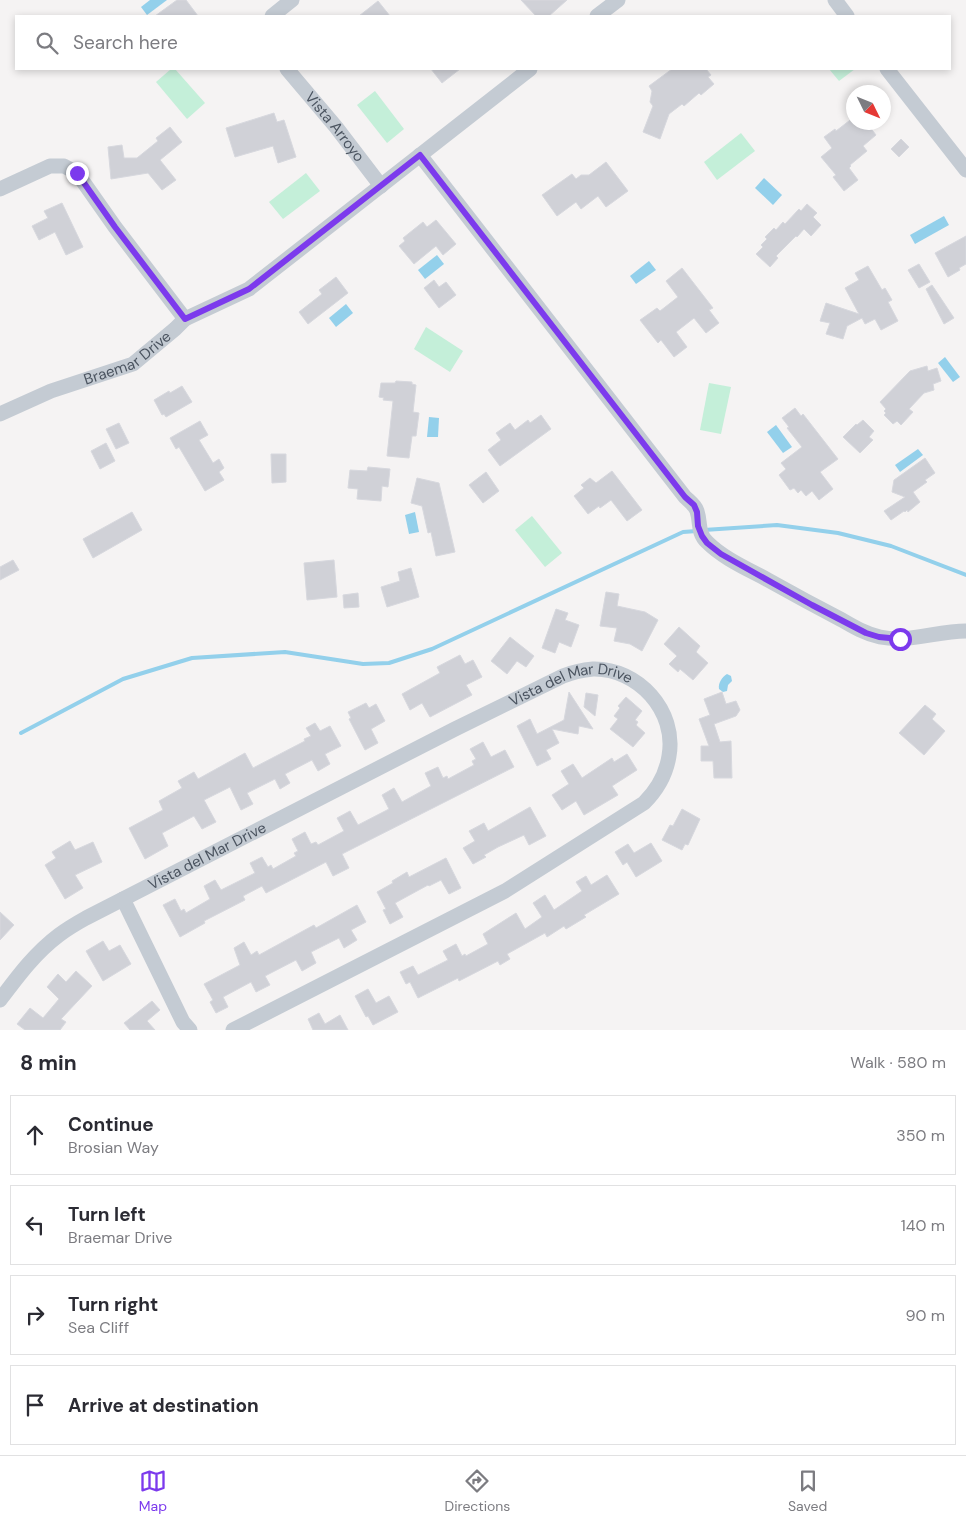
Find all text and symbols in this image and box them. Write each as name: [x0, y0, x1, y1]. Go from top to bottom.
search box: [15, 15, 951, 70]
icon: search: [33, 29, 61, 57]
text: Search here: [73, 30, 178, 55]
north arrow: [846, 85, 891, 130]
street label: Vista Arroyo: [300, 88, 369, 166]
route end: [66, 162, 89, 185]
street label: Braemar Drive: [81, 326, 175, 390]
route start: [889, 628, 912, 651]
street label: Vista del Mar Drive: [506, 659, 636, 711]
street label: Vista del Mar Drive: [145, 817, 270, 895]
text: 8 min: [20, 1049, 77, 1077]
text: Walk · 580 m: [850, 1052, 946, 1073]
text: Continue: [68, 1112, 154, 1137]
icon: ahead: [21, 1121, 49, 1149]
text: 350 m: [896, 1125, 945, 1146]
text: Brosian Way: [68, 1137, 159, 1158]
text: Turn left: [68, 1202, 146, 1227]
icon: left: [21, 1211, 49, 1239]
text: 140 m: [901, 1215, 945, 1236]
text: Braemar Drive: [68, 1227, 172, 1248]
text: Turn right: [68, 1292, 158, 1317]
icon: right: [21, 1301, 49, 1329]
text: 90 m: [905, 1305, 945, 1326]
text: Sea Cliff: [68, 1317, 129, 1338]
icon: arrive: [21, 1391, 49, 1419]
text: Arrive at destination: [68, 1393, 259, 1418]
tab: Map: [139, 1467, 167, 1515]
tab: Directions: [445, 1467, 510, 1515]
tab: Saved: [788, 1467, 827, 1515]

